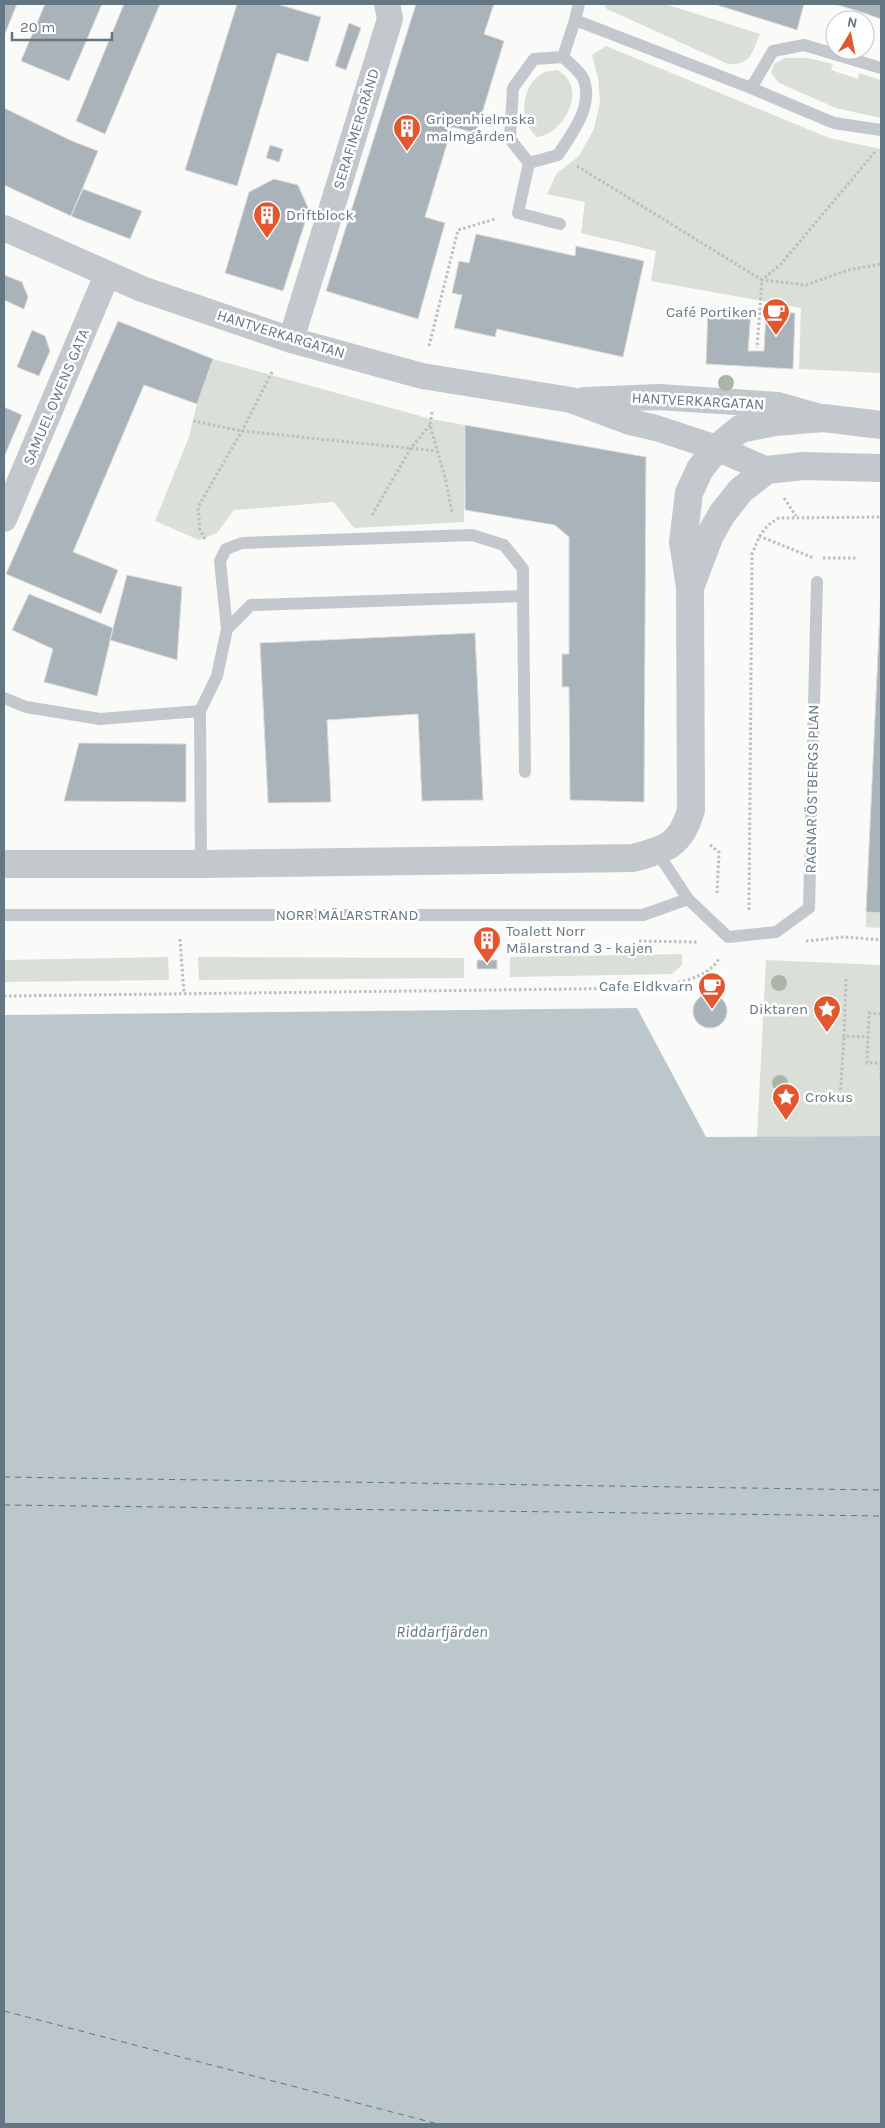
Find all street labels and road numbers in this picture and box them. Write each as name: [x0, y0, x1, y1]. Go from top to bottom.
street label: SERAFIMERGRÄND: [329, 66, 383, 192]
street label: HANTVERKARGATAN: [215, 306, 347, 362]
street label: SAMUEL OWENS GATA: [19, 326, 93, 468]
street label: HANTVERKARGATAN: [631, 389, 765, 413]
street label: RAGNAR ÖSTBERGS PLAN: [802, 704, 822, 874]
street label: NORR MÄLARSTRAND: [276, 906, 418, 924]

